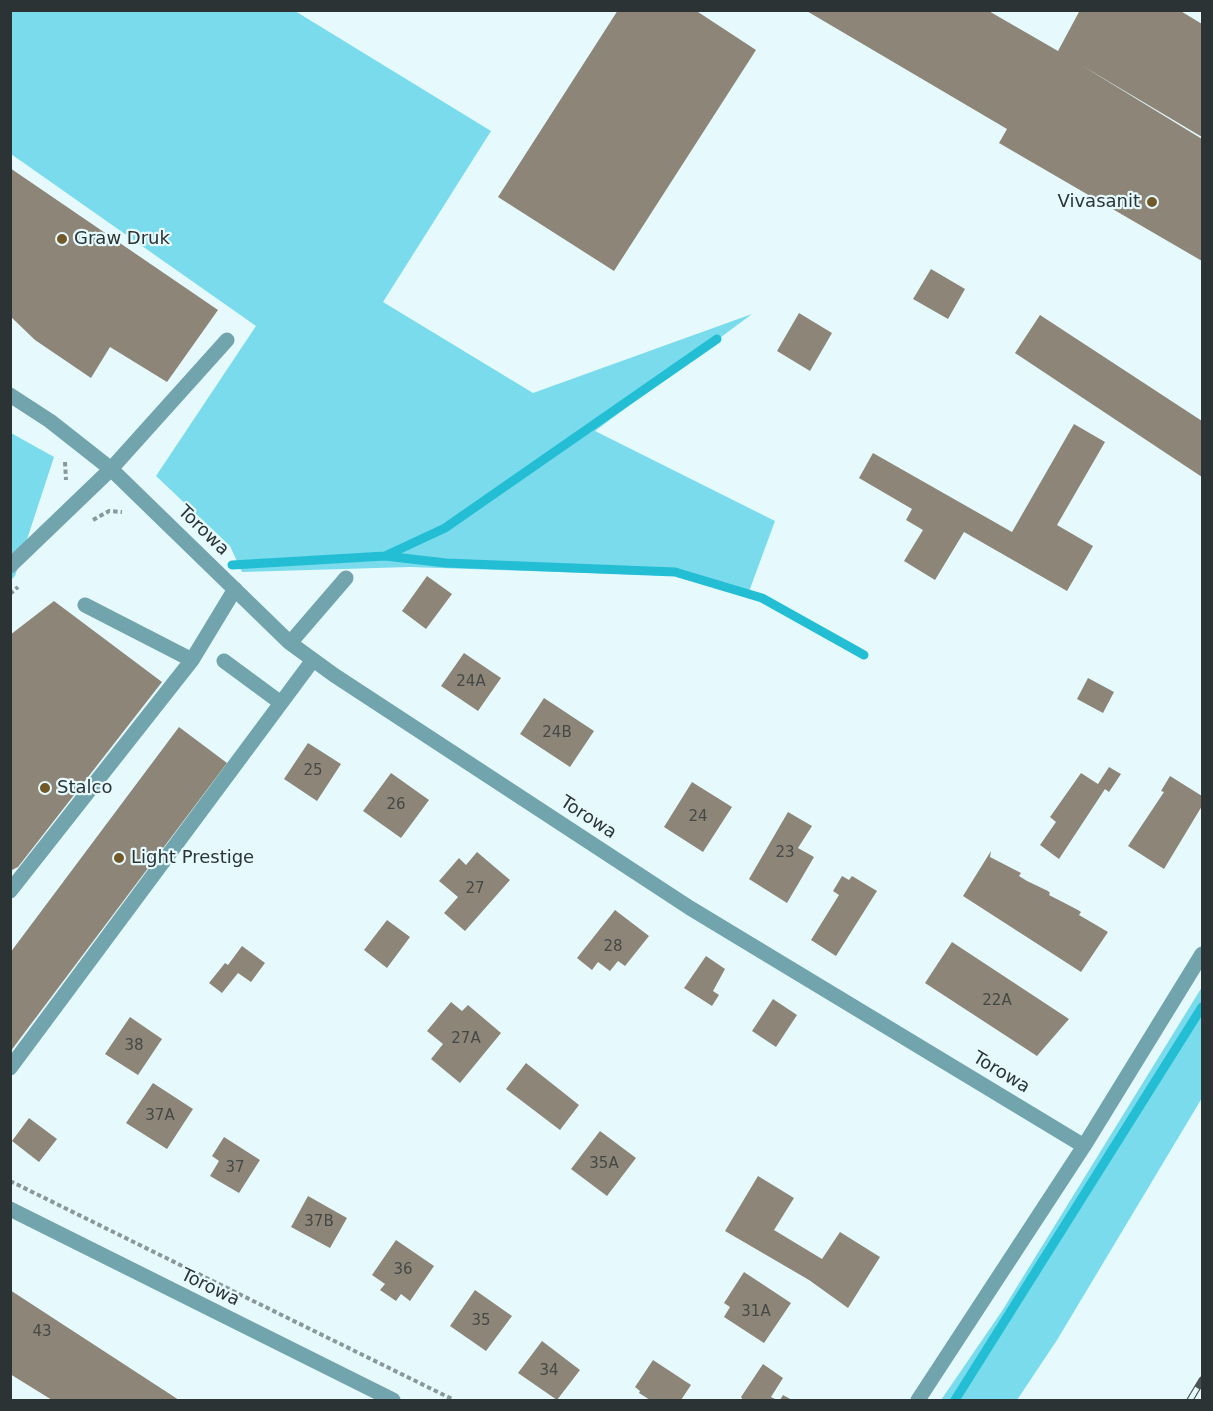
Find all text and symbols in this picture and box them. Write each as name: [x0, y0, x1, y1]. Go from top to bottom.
place label: Vivasanit: [1058, 191, 1140, 213]
marker: Vivasanit: [1145, 195, 1159, 209]
place label: Graw Druk: [74, 228, 170, 250]
marker: Graw Druk: [55, 232, 69, 246]
street label: Torowa: [173, 501, 233, 561]
house number: 24A: [456, 673, 486, 691]
house number: 24B: [542, 724, 572, 742]
house number: 25: [303, 762, 323, 780]
place label: Stalco: [57, 777, 112, 799]
marker: Stalco: [38, 781, 52, 795]
street label: Torowa: [556, 792, 620, 844]
house number: 26: [386, 796, 406, 814]
house number: 24: [688, 808, 708, 826]
house number: 23: [775, 844, 795, 862]
place label: Light Prestige: [131, 847, 254, 869]
marker: Light Prestige: [112, 851, 126, 865]
house number: 27: [465, 880, 485, 898]
house number: 28: [603, 938, 623, 956]
house number: 22A: [982, 992, 1012, 1010]
house number: 27A: [451, 1030, 481, 1048]
house number: 38: [124, 1037, 144, 1055]
street label: Torowa: [969, 1048, 1033, 1098]
house number: 37A: [145, 1107, 175, 1125]
house number: 35A: [589, 1155, 619, 1173]
house number: 37: [225, 1159, 245, 1177]
house number: 37B: [304, 1213, 334, 1231]
house number: 36: [393, 1261, 413, 1279]
street label: Torowa: [177, 1265, 243, 1311]
house number: 31A: [741, 1303, 771, 1321]
house number: 35: [471, 1312, 491, 1330]
house number: 43: [32, 1323, 52, 1341]
house number: 34: [539, 1362, 559, 1380]

